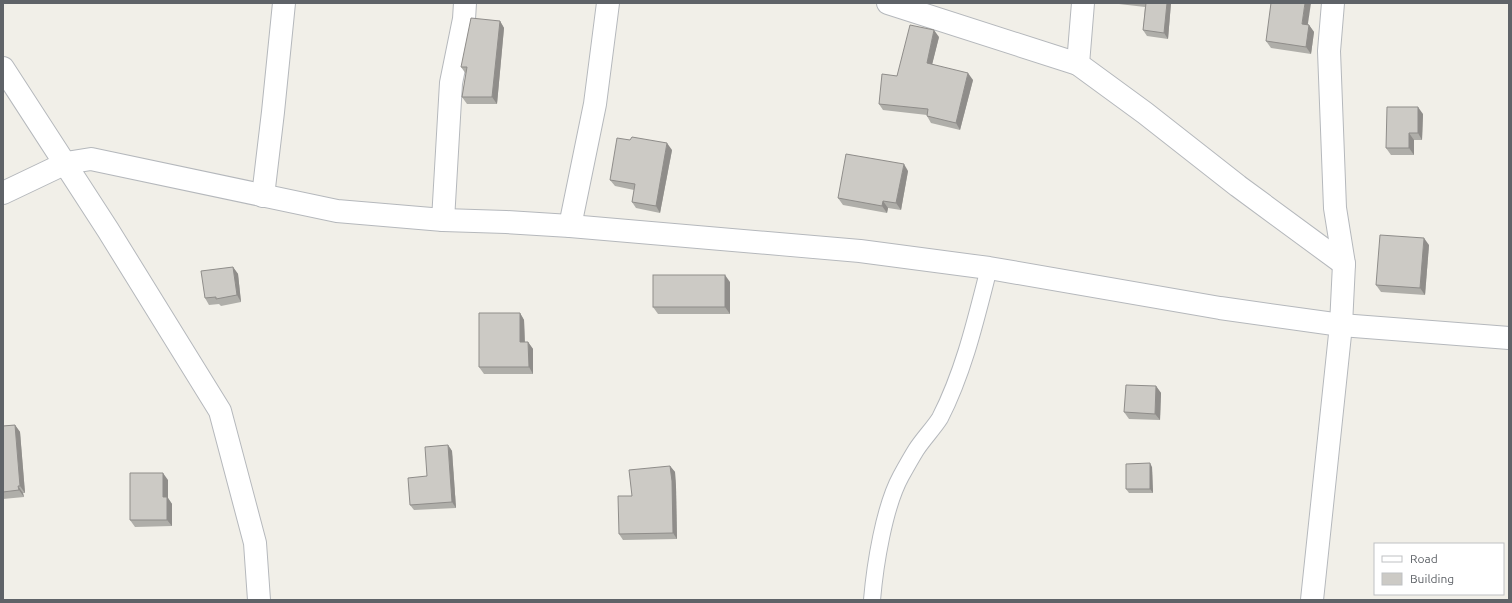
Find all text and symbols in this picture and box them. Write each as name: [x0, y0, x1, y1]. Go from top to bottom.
legend: [1374, 543, 1504, 595]
text: Road: [1410, 552, 1438, 565]
text: Building: [1410, 572, 1454, 585]

